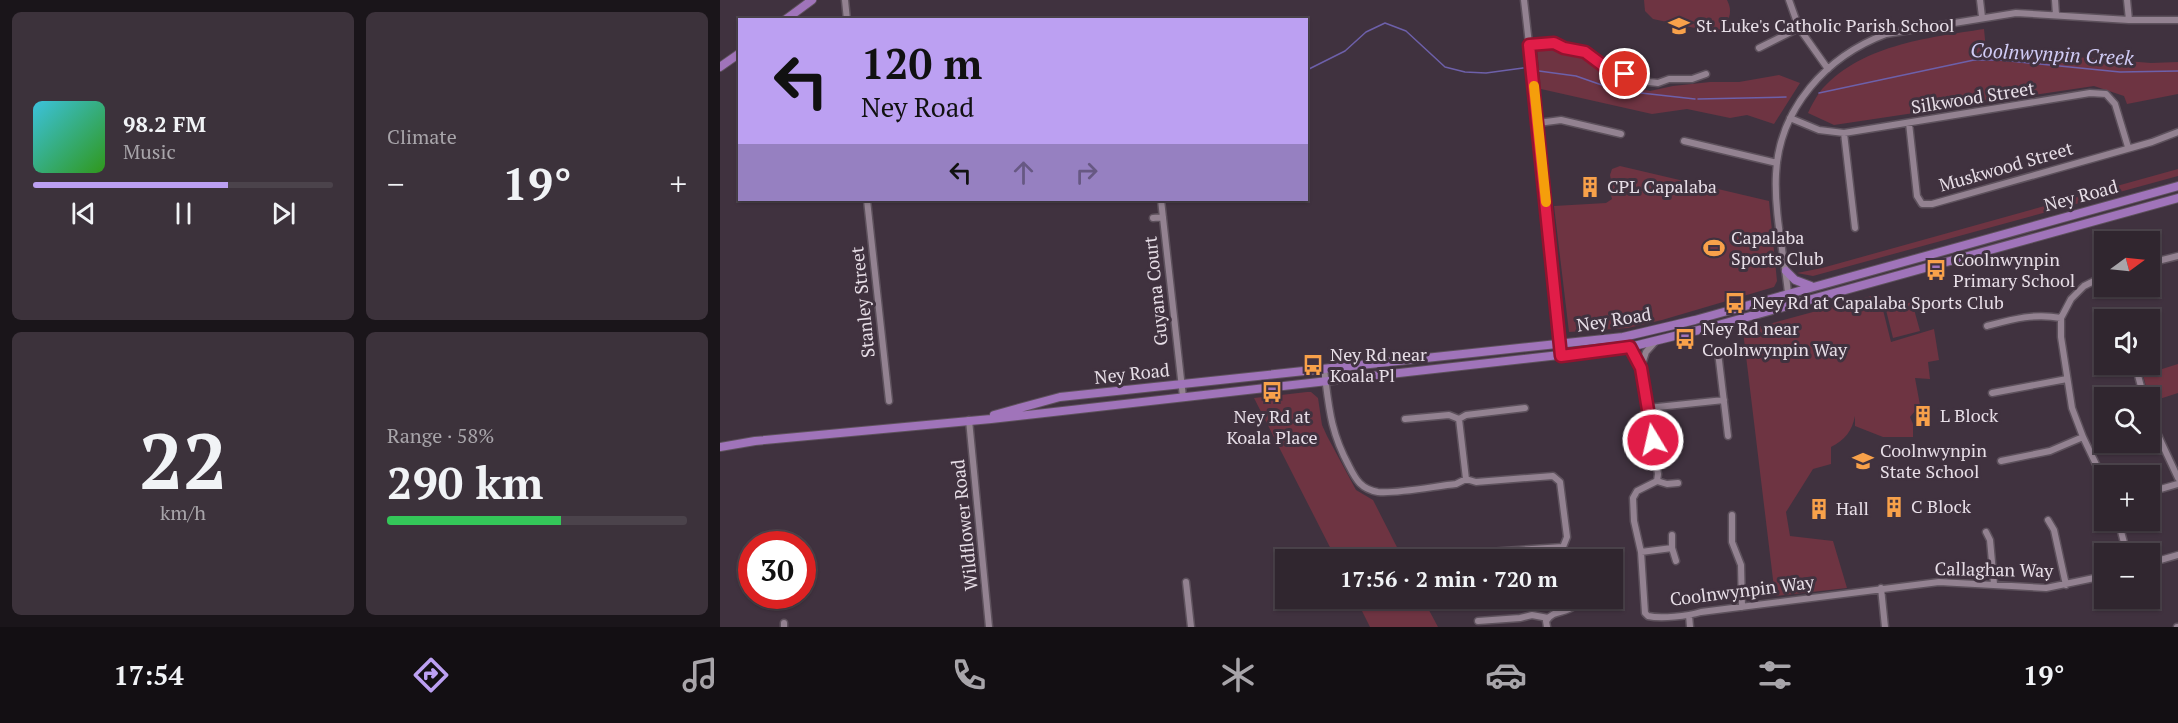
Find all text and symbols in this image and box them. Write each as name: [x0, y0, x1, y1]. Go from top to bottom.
place label: St. Luke's Catholic Parish School: [1696, 13, 1955, 37]
school or university icon: St. Luke's Catholic Parish School: [1667, 14, 1691, 38]
text: 120 m: [861, 35, 982, 91]
water label: Coolnwynpin Creek: [1970, 36, 2135, 71]
icon: left: [762, 42, 840, 120]
pin: [1599, 48, 1650, 99]
icon: arrive: [1608, 57, 1641, 90]
street label: Silkwood Street: [1909, 75, 2037, 119]
text: Ney Road: [861, 89, 974, 125]
text: 98.2 FM: [123, 109, 206, 138]
text: Climate: [387, 123, 457, 150]
street label: Muskwood Street: [1936, 135, 2076, 197]
text: Music: [123, 138, 176, 165]
text: 19°: [502, 153, 572, 213]
icon: left: [944, 156, 977, 189]
icon: ahead: [1007, 156, 1040, 189]
icon: right: [1070, 156, 1103, 189]
text: −: [387, 162, 405, 205]
text: +: [669, 162, 687, 205]
place label: CPL Capalaba: [1607, 174, 1717, 198]
street label: Ney Road: [2041, 174, 2120, 216]
building icon: CPL Capalaba: [1578, 175, 1602, 199]
icon: previous: [67, 197, 100, 230]
icon: pause: [167, 197, 200, 230]
icon: next: [267, 197, 300, 230]
place label: Capalaba Sports Club: [1731, 225, 1824, 270]
north arrow: [2094, 231, 2160, 297]
map controls: [2094, 231, 2160, 609]
street label: Guyana Court: [1137, 235, 1173, 347]
sports icon: Capalaba Sports Club: [1702, 236, 1726, 260]
street label: Stanley Street: [844, 245, 880, 359]
place label: Coolnwynpin Primary School: [1953, 247, 2075, 292]
bus stop icon: Coolnwynpin Primary School: [1924, 258, 1948, 282]
place label: Ney Rd at Capalaba Sports Club: [1752, 290, 2004, 314]
bus stop icon: Ney Rd at Capalaba Sports Club: [1723, 291, 1747, 315]
street label: Ney Road: [1575, 301, 1653, 337]
button: sound: [2094, 309, 2160, 375]
place label: Ney Rd near Coolnwynpin Way: [1702, 316, 1848, 361]
bus stop icon: Ney Rd near Coolnwynpin Way: [1673, 327, 1697, 351]
place label: Ney Rd near Koala Pl: [1330, 342, 1427, 387]
bus stop icon: Ney Rd near Koala Pl: [1301, 353, 1325, 377]
street label: Ney Road: [1093, 357, 1171, 389]
bus stop icon: Ney Rd at Koala Place: [1260, 380, 1284, 404]
button: search: [2094, 387, 2160, 453]
place label: L Block: [1940, 403, 1999, 427]
place label: Ney Rd at Koala Place: [1226, 404, 1318, 449]
building icon: L Block: [1911, 404, 1935, 428]
text: 22: [139, 408, 227, 511]
position arrow: [1621, 408, 1685, 472]
text: Range · 58%: [387, 422, 494, 449]
place label: Coolnwynpin State School: [1880, 438, 1987, 483]
school or university icon: Coolnwynpin State School: [1851, 449, 1875, 473]
text: 290 km: [387, 452, 543, 512]
street label: Wildflower Road: [945, 458, 983, 592]
button: +: [2094, 465, 2160, 531]
place label: C Block: [1911, 494, 1972, 518]
building icon: C Block: [1882, 495, 1906, 519]
place label: Hall: [1836, 496, 1869, 520]
building icon: Hall: [1807, 497, 1831, 521]
text: km/h: [160, 499, 206, 526]
speed limit sign: 30: [738, 531, 816, 609]
button: −: [2094, 543, 2160, 609]
street label: Callaghan Way: [1935, 556, 2054, 582]
text: 17:56 · 2 min · 720 m: [1340, 564, 1558, 593]
street label: Coolnwynpin Way: [1668, 569, 1816, 611]
icon: directions: [410, 654, 452, 696]
icon: music: [679, 654, 721, 696]
icon: phone: [948, 654, 990, 696]
icon: climate: [1217, 654, 1259, 696]
icon: car: [1485, 654, 1527, 696]
icon: filters: [1754, 654, 1796, 696]
text: 17:54: [113, 657, 184, 693]
text: 19°: [2023, 657, 2065, 693]

